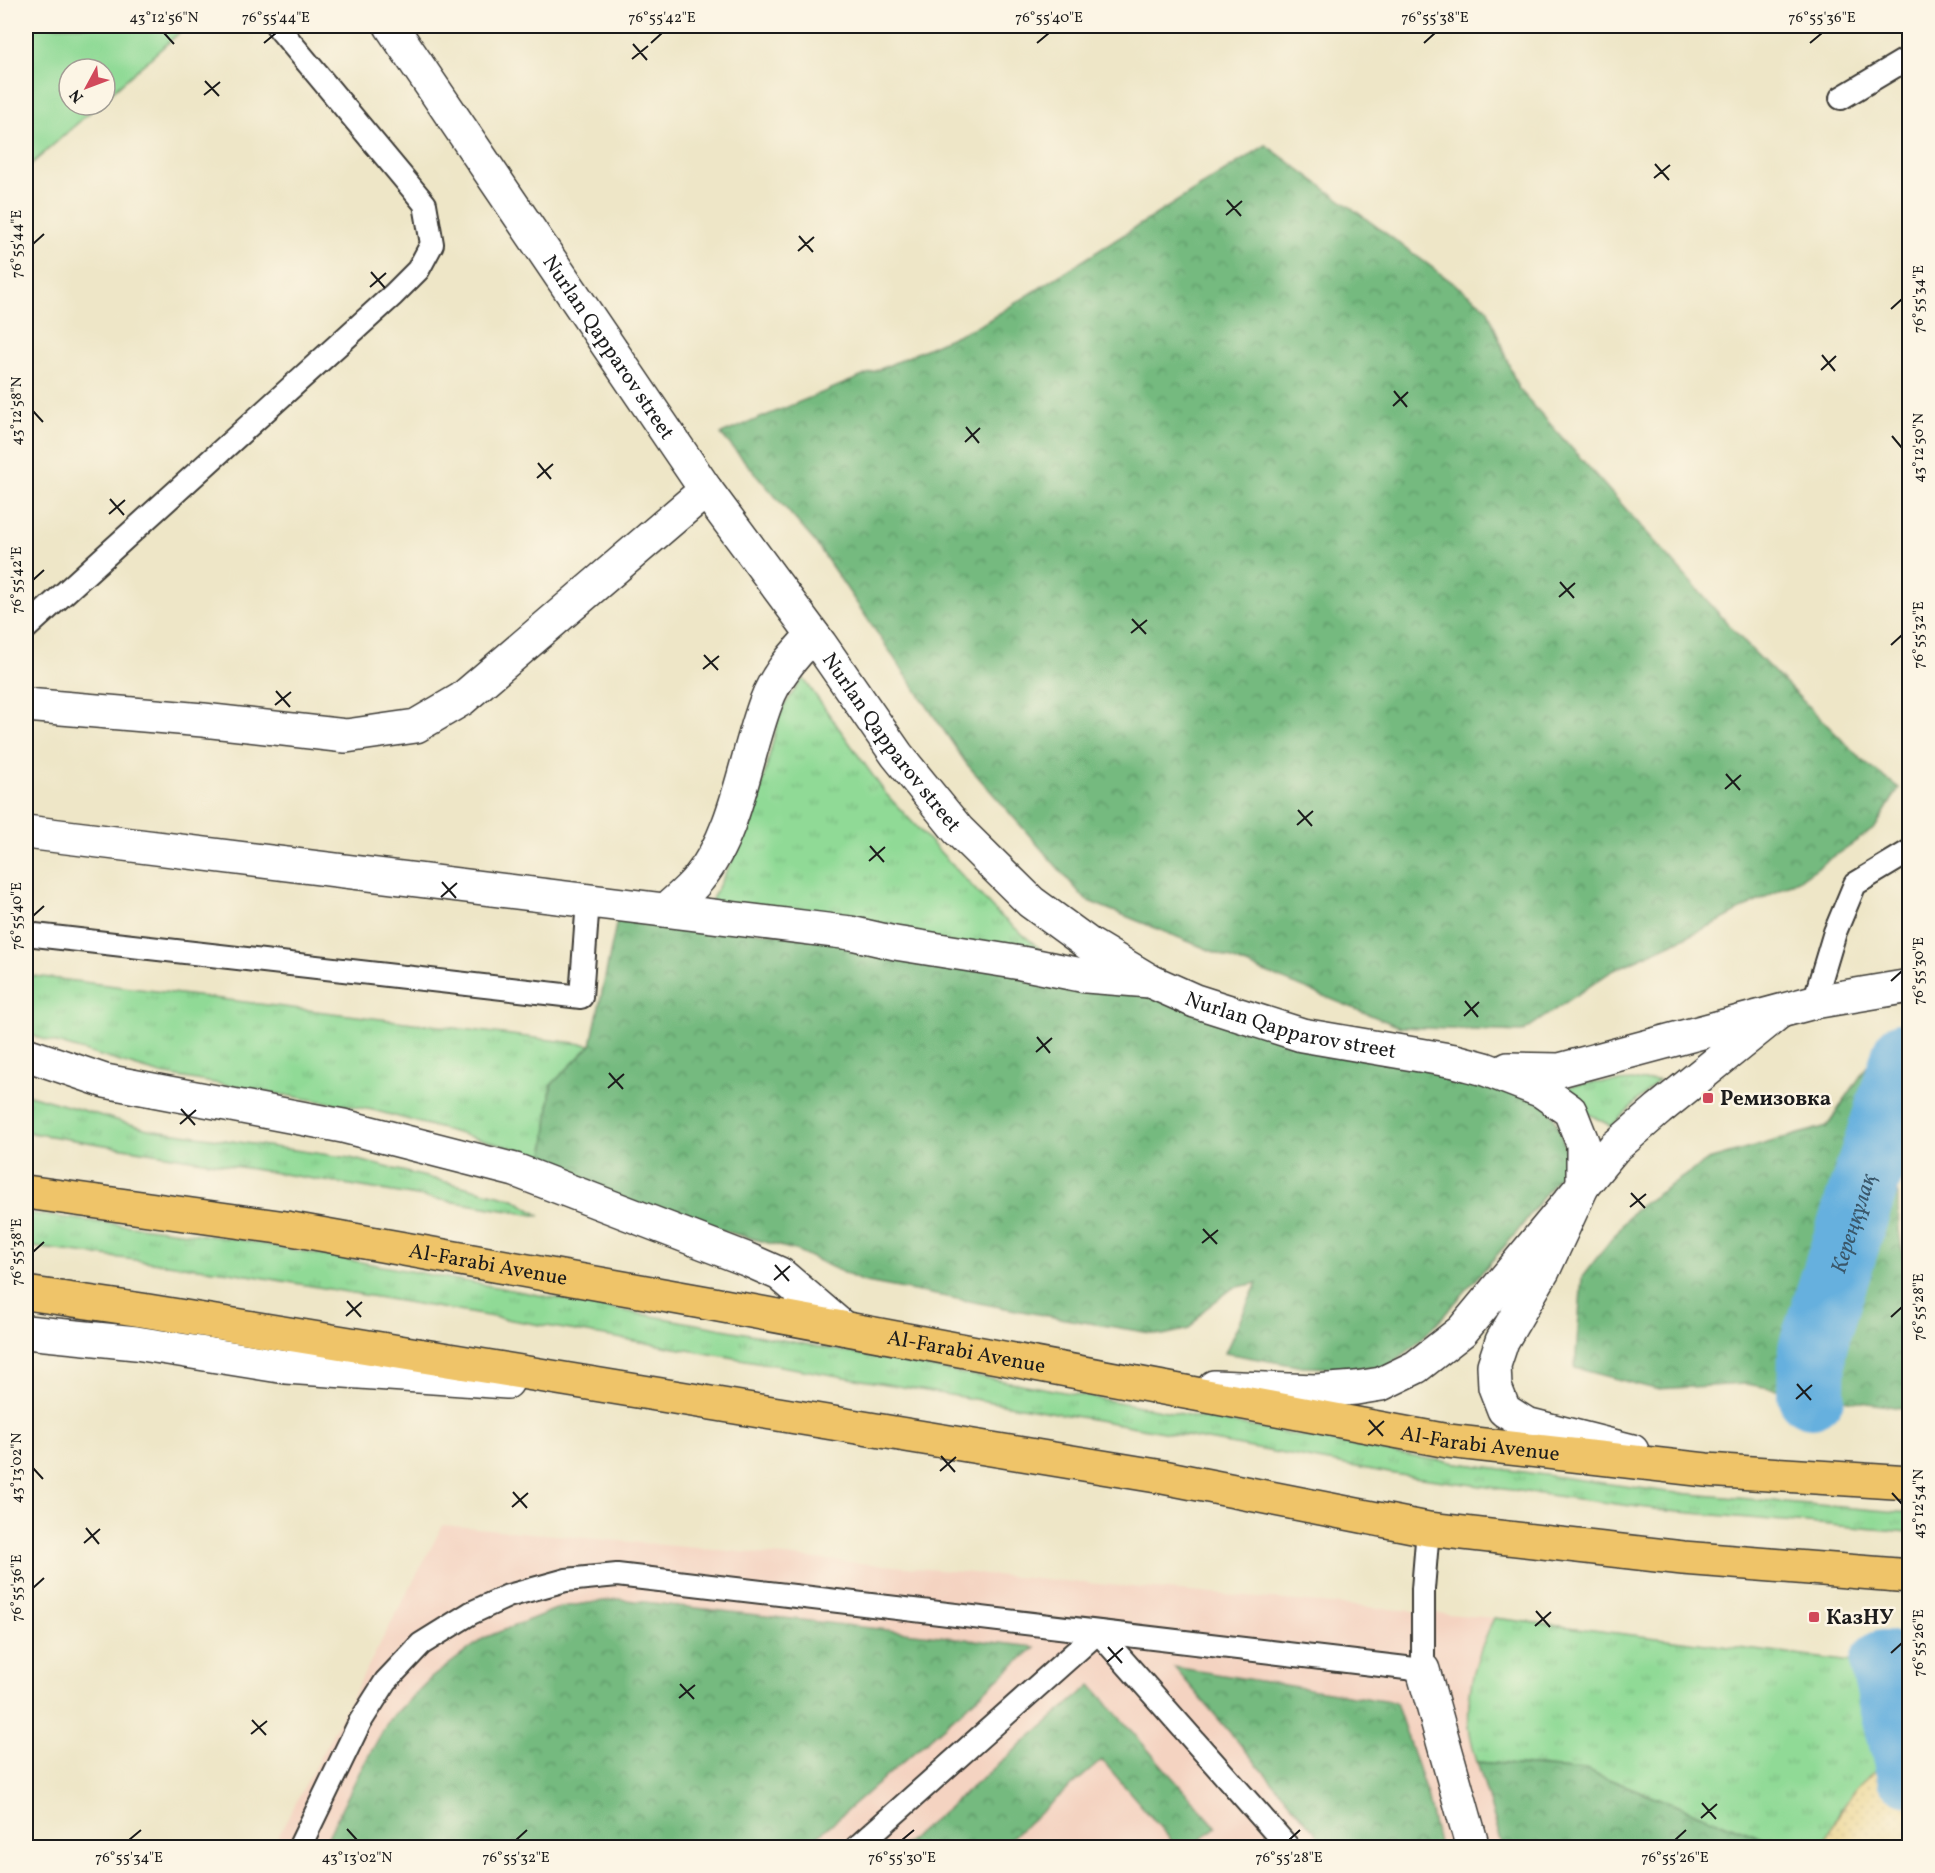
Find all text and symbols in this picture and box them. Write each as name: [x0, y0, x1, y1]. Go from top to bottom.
text: 43°12'56"N: [129, 8, 199, 29]
text: 76°55'44"E: [242, 8, 310, 29]
text: 76°55'42"E: [628, 8, 696, 29]
text: 76°55'40"E: [1015, 8, 1083, 29]
text: 76°55'38"E: [1401, 8, 1469, 29]
text: 76°55'36"E: [1788, 8, 1856, 29]
north arrow: [57, 57, 117, 117]
text: N: [65, 84, 89, 107]
text: 76°55'44"E: [7, 210, 28, 278]
street label: Nurlan Qapparov street: [535, 250, 681, 446]
text: 76°55'34"E: [1909, 265, 1930, 333]
text: 43°12'58"N: [7, 376, 28, 446]
text: 43°12'50"N: [1909, 413, 1930, 483]
text: 76°55'42"E: [7, 546, 28, 614]
text: 76°55'32"E: [1909, 601, 1930, 669]
street label: Nurlan Qapparov street: [814, 647, 967, 839]
text: 76°55'40"E: [7, 882, 28, 950]
text: 76°55'30"E: [1909, 937, 1930, 1005]
street label: Nurlan Qapparov street: [1180, 985, 1398, 1067]
place label: Ремизовка: [1720, 1085, 1831, 1114]
marker: Ремизовка: [1701, 1091, 1715, 1105]
water label: Кереңқұлақ: [1824, 1170, 1885, 1278]
text: 76°55'38"E: [7, 1218, 28, 1286]
street label: Al-Farabi Avenue: [407, 1237, 570, 1294]
text: 76°55'28"E: [1909, 1273, 1930, 1341]
street label: Al-Farabi Avenue: [885, 1324, 1048, 1382]
street label: Al-Farabi Avenue: [1398, 1419, 1561, 1469]
text: 43°13'02"N: [7, 1433, 28, 1503]
text: 43°12'54"N: [1909, 1469, 1930, 1539]
text: 76°55'36"E: [7, 1554, 28, 1622]
place label: КазНУ: [1826, 1604, 1894, 1633]
text: 76°55'26"E: [1909, 1609, 1930, 1677]
marker: КазНУ: [1807, 1610, 1821, 1624]
text: 76°55'34"E: [95, 1848, 163, 1869]
text: 43°13'02"N: [322, 1848, 392, 1869]
text: 76°55'32"E: [482, 1848, 550, 1869]
text: 76°55'30"E: [868, 1848, 936, 1869]
text: 76°55'28"E: [1255, 1848, 1323, 1869]
text: 76°55'26"E: [1641, 1848, 1709, 1869]

